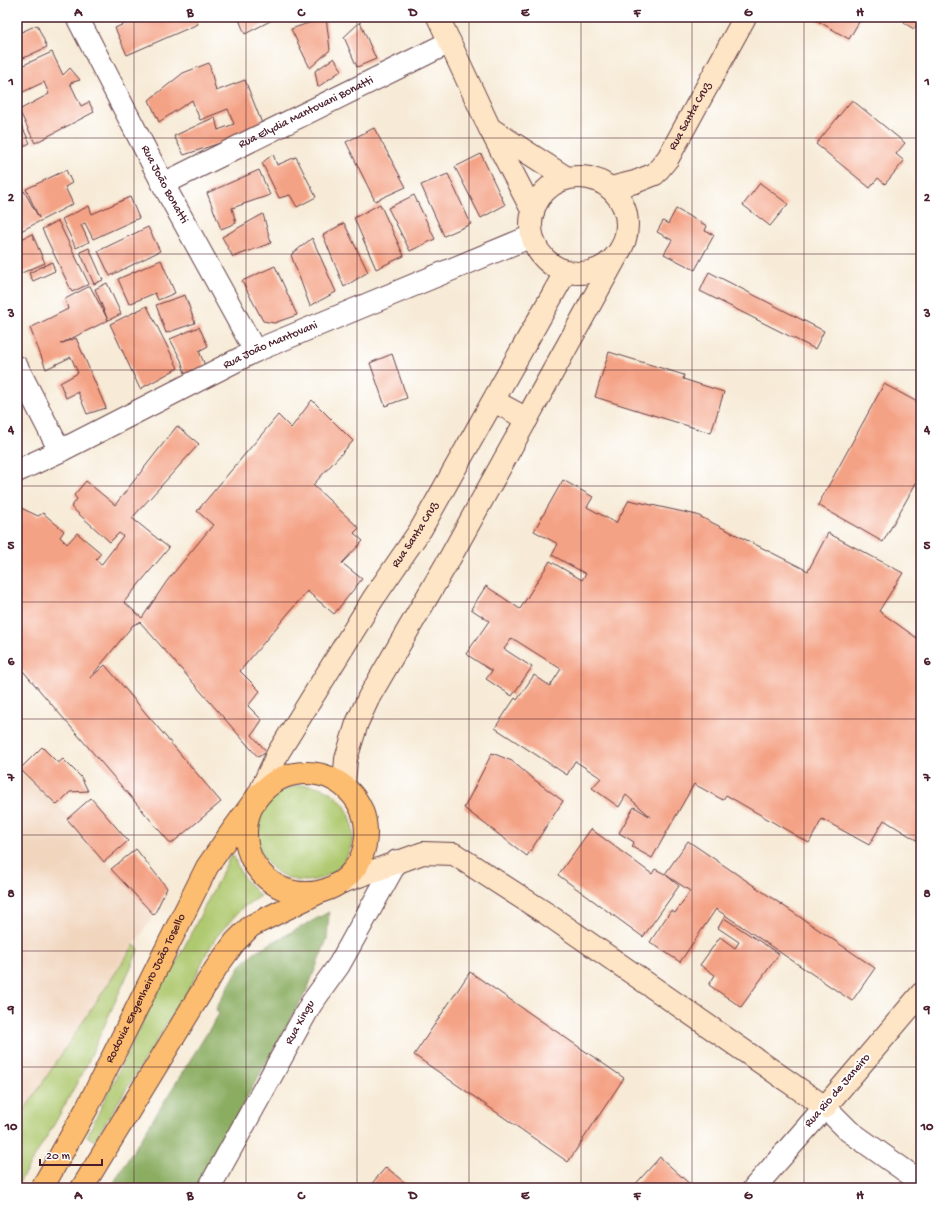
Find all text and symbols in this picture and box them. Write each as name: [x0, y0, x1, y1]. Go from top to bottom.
text: A: [73, 6, 83, 21]
text: B: [186, 6, 195, 21]
text: C: [296, 6, 306, 21]
text: D: [408, 6, 418, 21]
text: E: [521, 6, 530, 21]
text: F: [633, 6, 642, 21]
text: G: [744, 6, 753, 21]
text: H: [856, 6, 864, 21]
street label: Rua Elydia Mantovani Bonatti: [237, 74, 377, 152]
text: 1: [7, 75, 14, 90]
text: 1: [923, 75, 930, 90]
street label: Rua Santa Cruz: [666, 80, 715, 153]
street label: Rua João Bonatti: [137, 143, 191, 227]
text: 2: [8, 191, 15, 206]
text: 2: [924, 191, 931, 206]
text: 3: [7, 307, 15, 322]
text: 3: [923, 307, 931, 322]
street label: Rua João Mantovani: [221, 319, 320, 373]
text: 4: [7, 423, 15, 438]
text: 4: [923, 423, 931, 438]
street label: Rua Santa Cruz: [389, 499, 442, 571]
text: 5: [8, 539, 15, 554]
text: 5: [924, 539, 931, 554]
text: 6: [8, 655, 15, 670]
text: 6: [924, 655, 931, 670]
text: 7: [7, 771, 16, 786]
text: 7: [923, 771, 932, 786]
text: 8: [7, 887, 15, 902]
text: 8: [923, 887, 931, 902]
street label: Rodovia Engenheiro João Tosello: [103, 912, 189, 1066]
street label: Rua Xingu: [283, 997, 319, 1047]
text: 9: [7, 1003, 15, 1018]
text: 9: [923, 1003, 931, 1018]
street label: Rua Rio de Janeiro: [802, 1051, 874, 1131]
text: 10: [4, 1120, 18, 1135]
text: 10: [920, 1120, 934, 1135]
scale bar: [40, 1141, 102, 1167]
text: 20 m: [46, 1150, 71, 1164]
text: A: [73, 1189, 83, 1204]
text: B: [186, 1189, 195, 1204]
text: C: [296, 1189, 306, 1204]
text: D: [408, 1189, 418, 1204]
text: E: [521, 1189, 530, 1204]
text: F: [633, 1189, 642, 1204]
text: G: [744, 1189, 753, 1204]
text: H: [856, 1189, 864, 1204]

